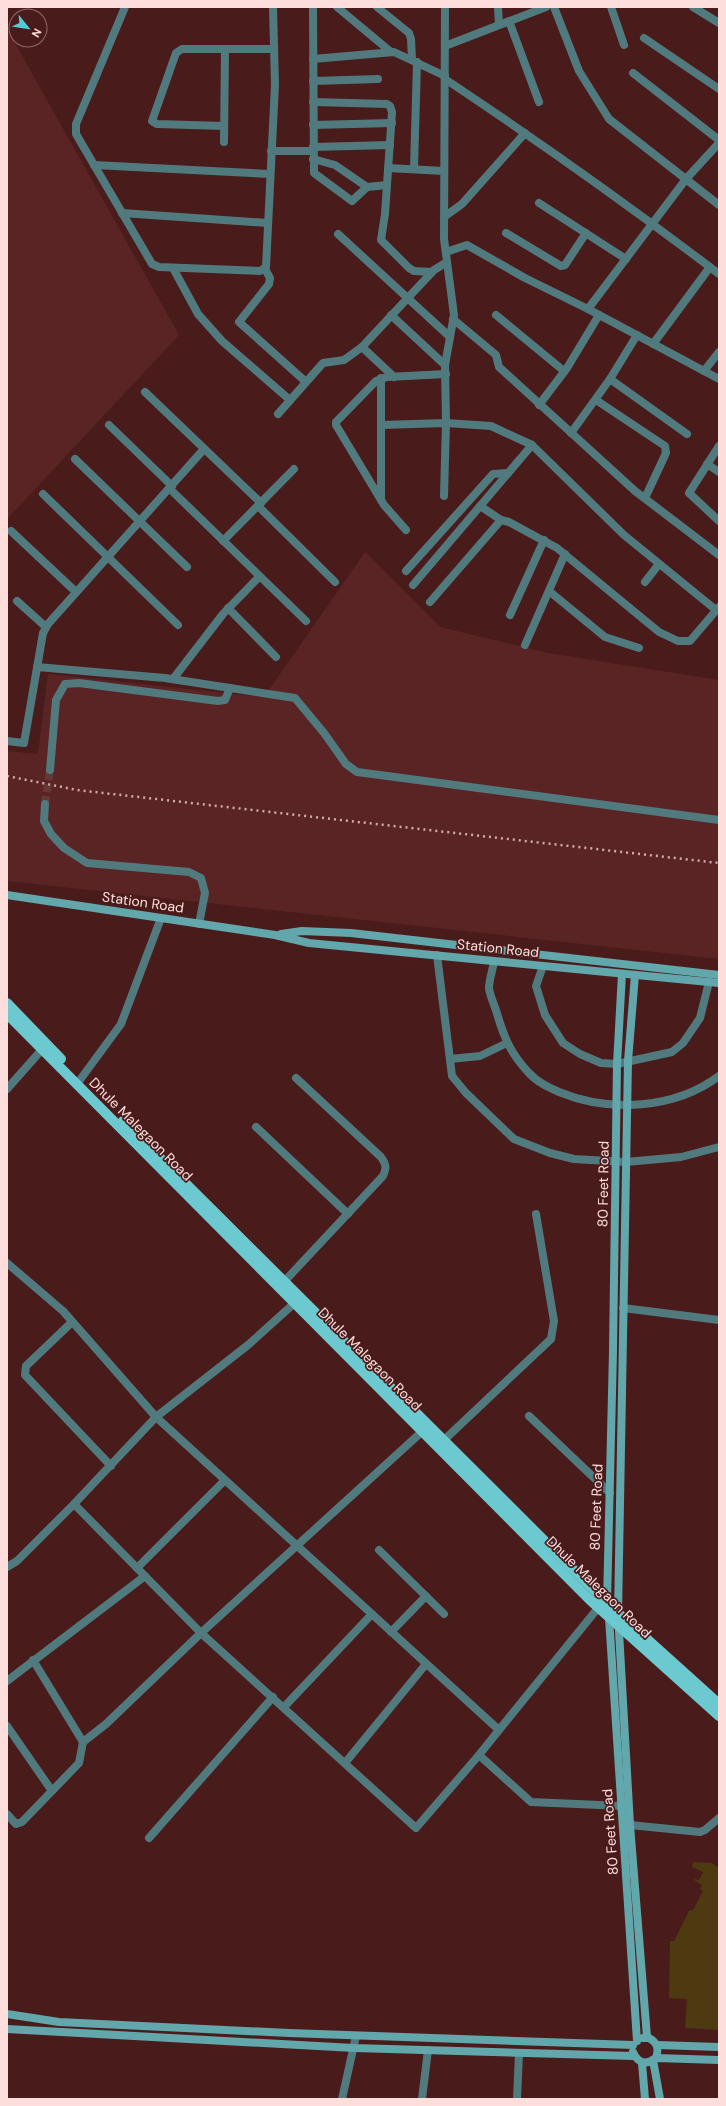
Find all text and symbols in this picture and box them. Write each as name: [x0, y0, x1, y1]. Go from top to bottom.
north arrow: [8, 8, 48, 48]
text: N: [29, 26, 45, 40]
street label: Station Road: [101, 887, 185, 917]
street label: Station Road: [456, 935, 540, 961]
street label: Dhule Malegaon Road: [85, 1073, 197, 1185]
street label: 80 Feet Road: [593, 1141, 613, 1227]
street label: Dhule Malegaon Road: [314, 1303, 426, 1415]
street label: 80 Feet Road: [585, 1463, 607, 1551]
street label: Dhule Malegaon Road: [543, 1532, 655, 1642]
street label: 80 Feet Road: [598, 1788, 622, 1876]

